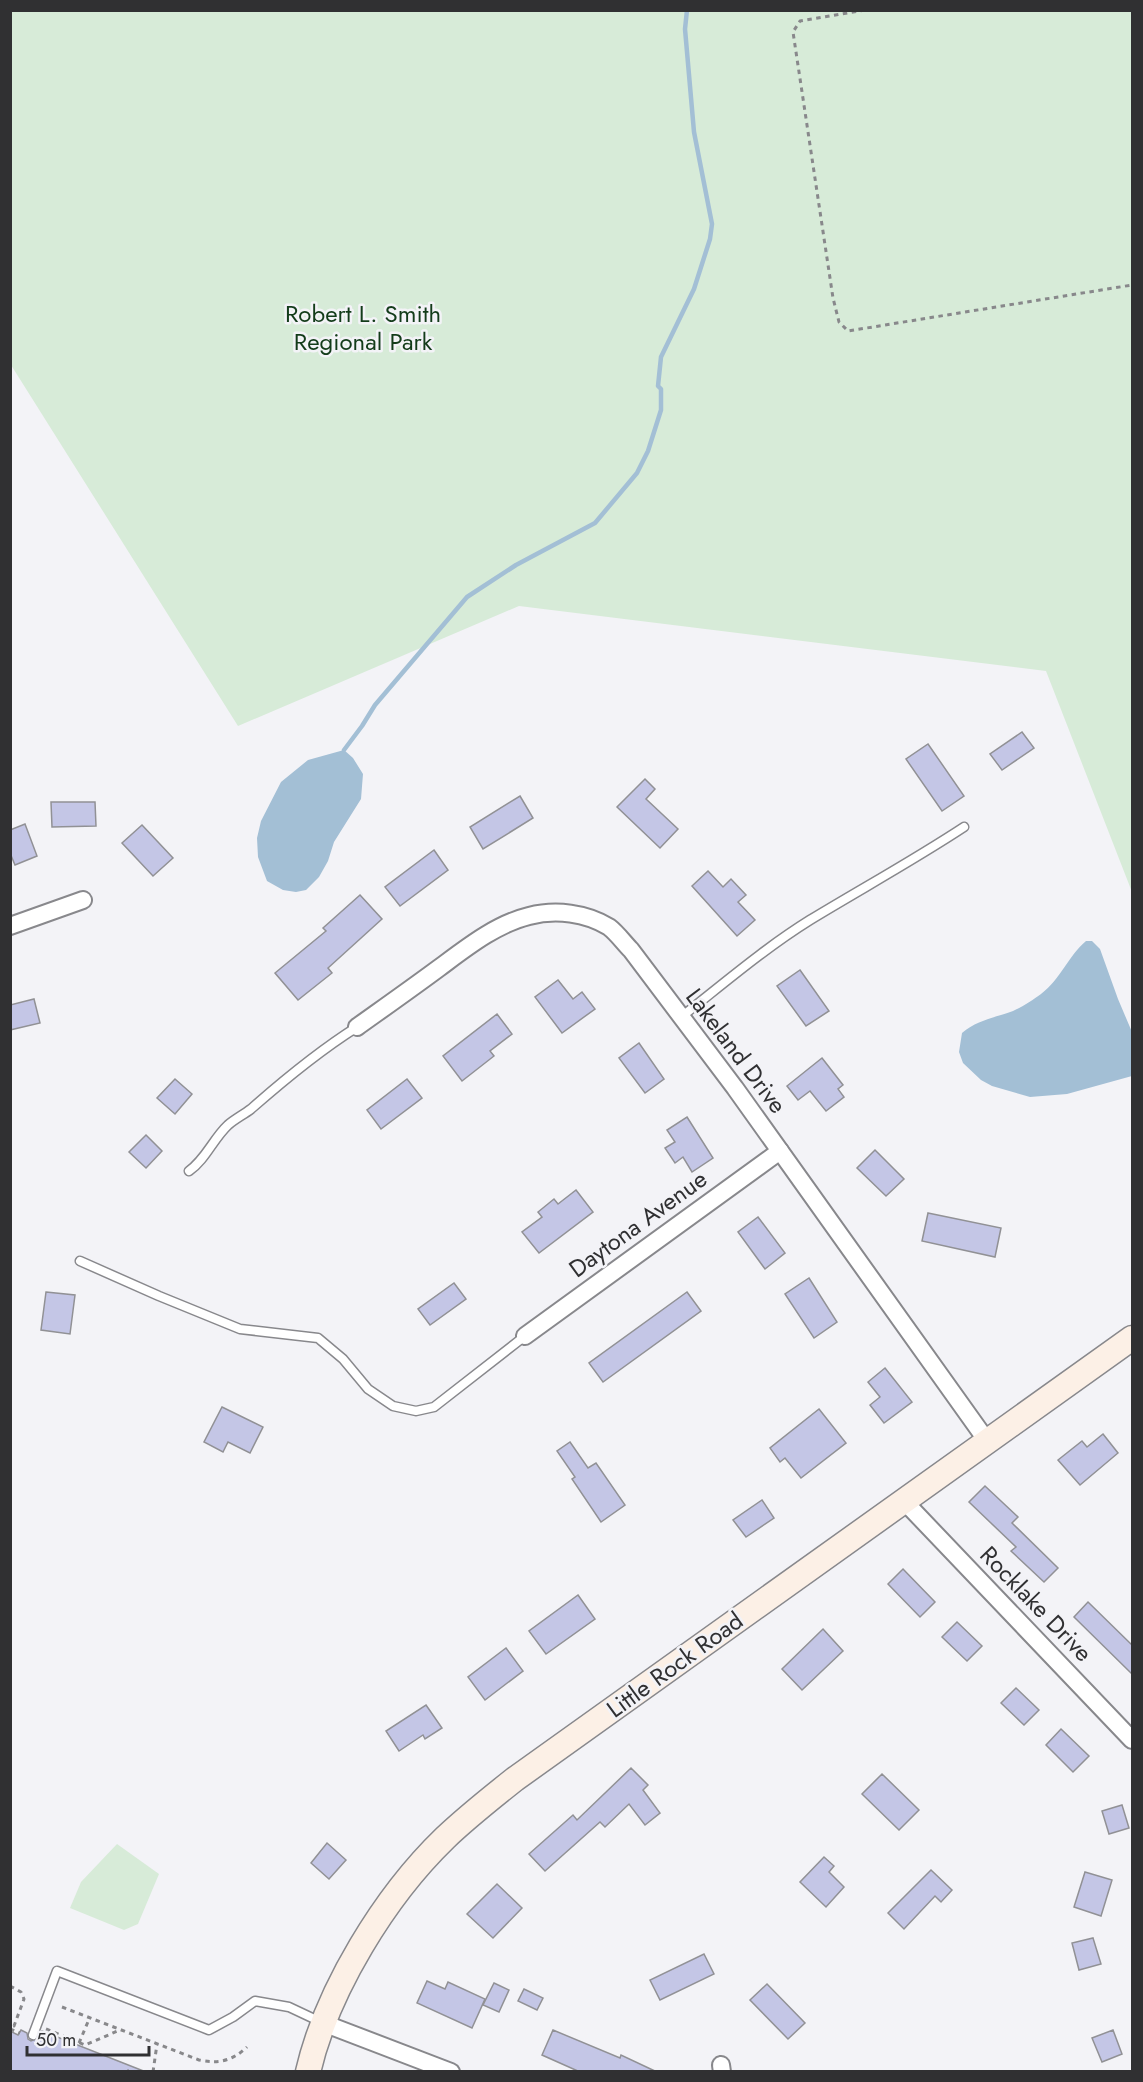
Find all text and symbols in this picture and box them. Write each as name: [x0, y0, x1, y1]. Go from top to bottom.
park label: Robert L. Smith Regional Park: [285, 296, 441, 359]
street label: Lakeland Drive: [678, 981, 795, 1121]
street label: Daytona Avenue: [561, 1161, 714, 1286]
street label: Rocklake Drive: [972, 1538, 1101, 1669]
street label: Little Rock Road: [599, 1603, 750, 1726]
scale bar: [27, 2019, 148, 2057]
text: 50 m: [36, 2027, 76, 2053]

